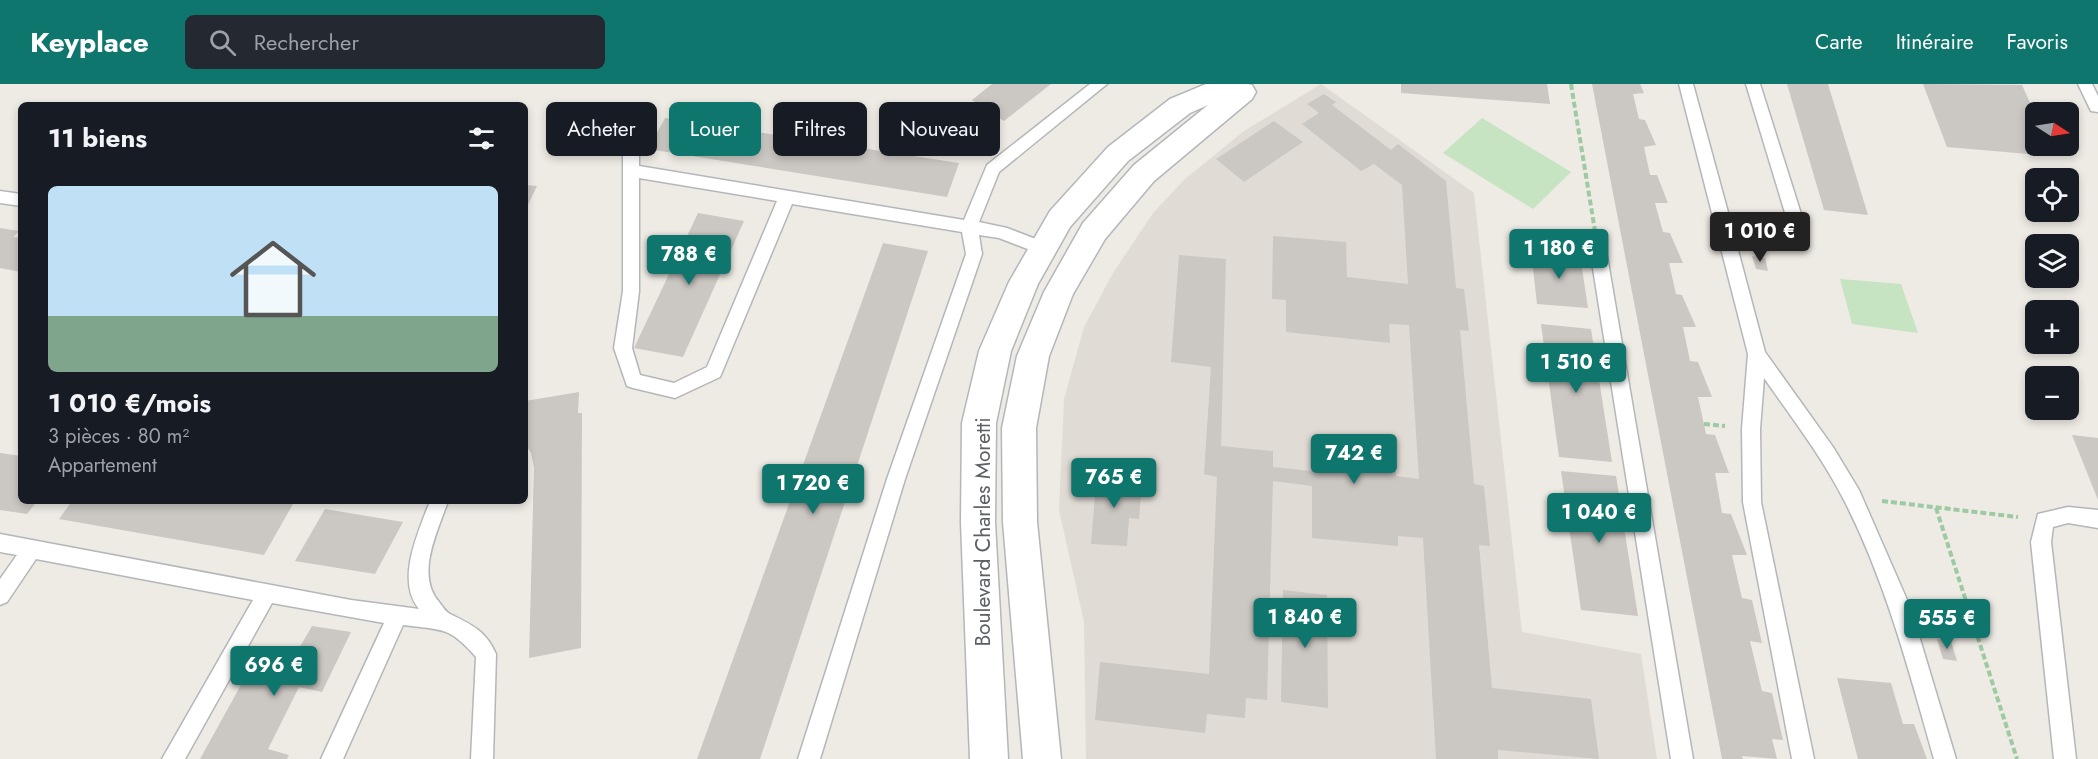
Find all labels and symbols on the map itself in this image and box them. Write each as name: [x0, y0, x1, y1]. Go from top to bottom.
north arrow: [2025, 102, 2079, 156]
pin: 1 010 €: [1705, 212, 1815, 263]
pin: 1 180 €: [1504, 229, 1614, 280]
pin: 788 €: [647, 235, 731, 286]
pin: 1 510 €: [1521, 343, 1631, 394]
street label: Boulevard Charles Moretti: [968, 417, 998, 647]
pin: 742 €: [1312, 434, 1396, 485]
pin: 765 €: [1072, 458, 1156, 509]
pin: 1 720 €: [758, 464, 868, 515]
pin: 1 040 €: [1544, 493, 1654, 544]
pin: 1 840 €: [1250, 598, 1360, 649]
pin: 555 €: [1905, 599, 1989, 650]
pin: 696 €: [232, 646, 316, 697]

